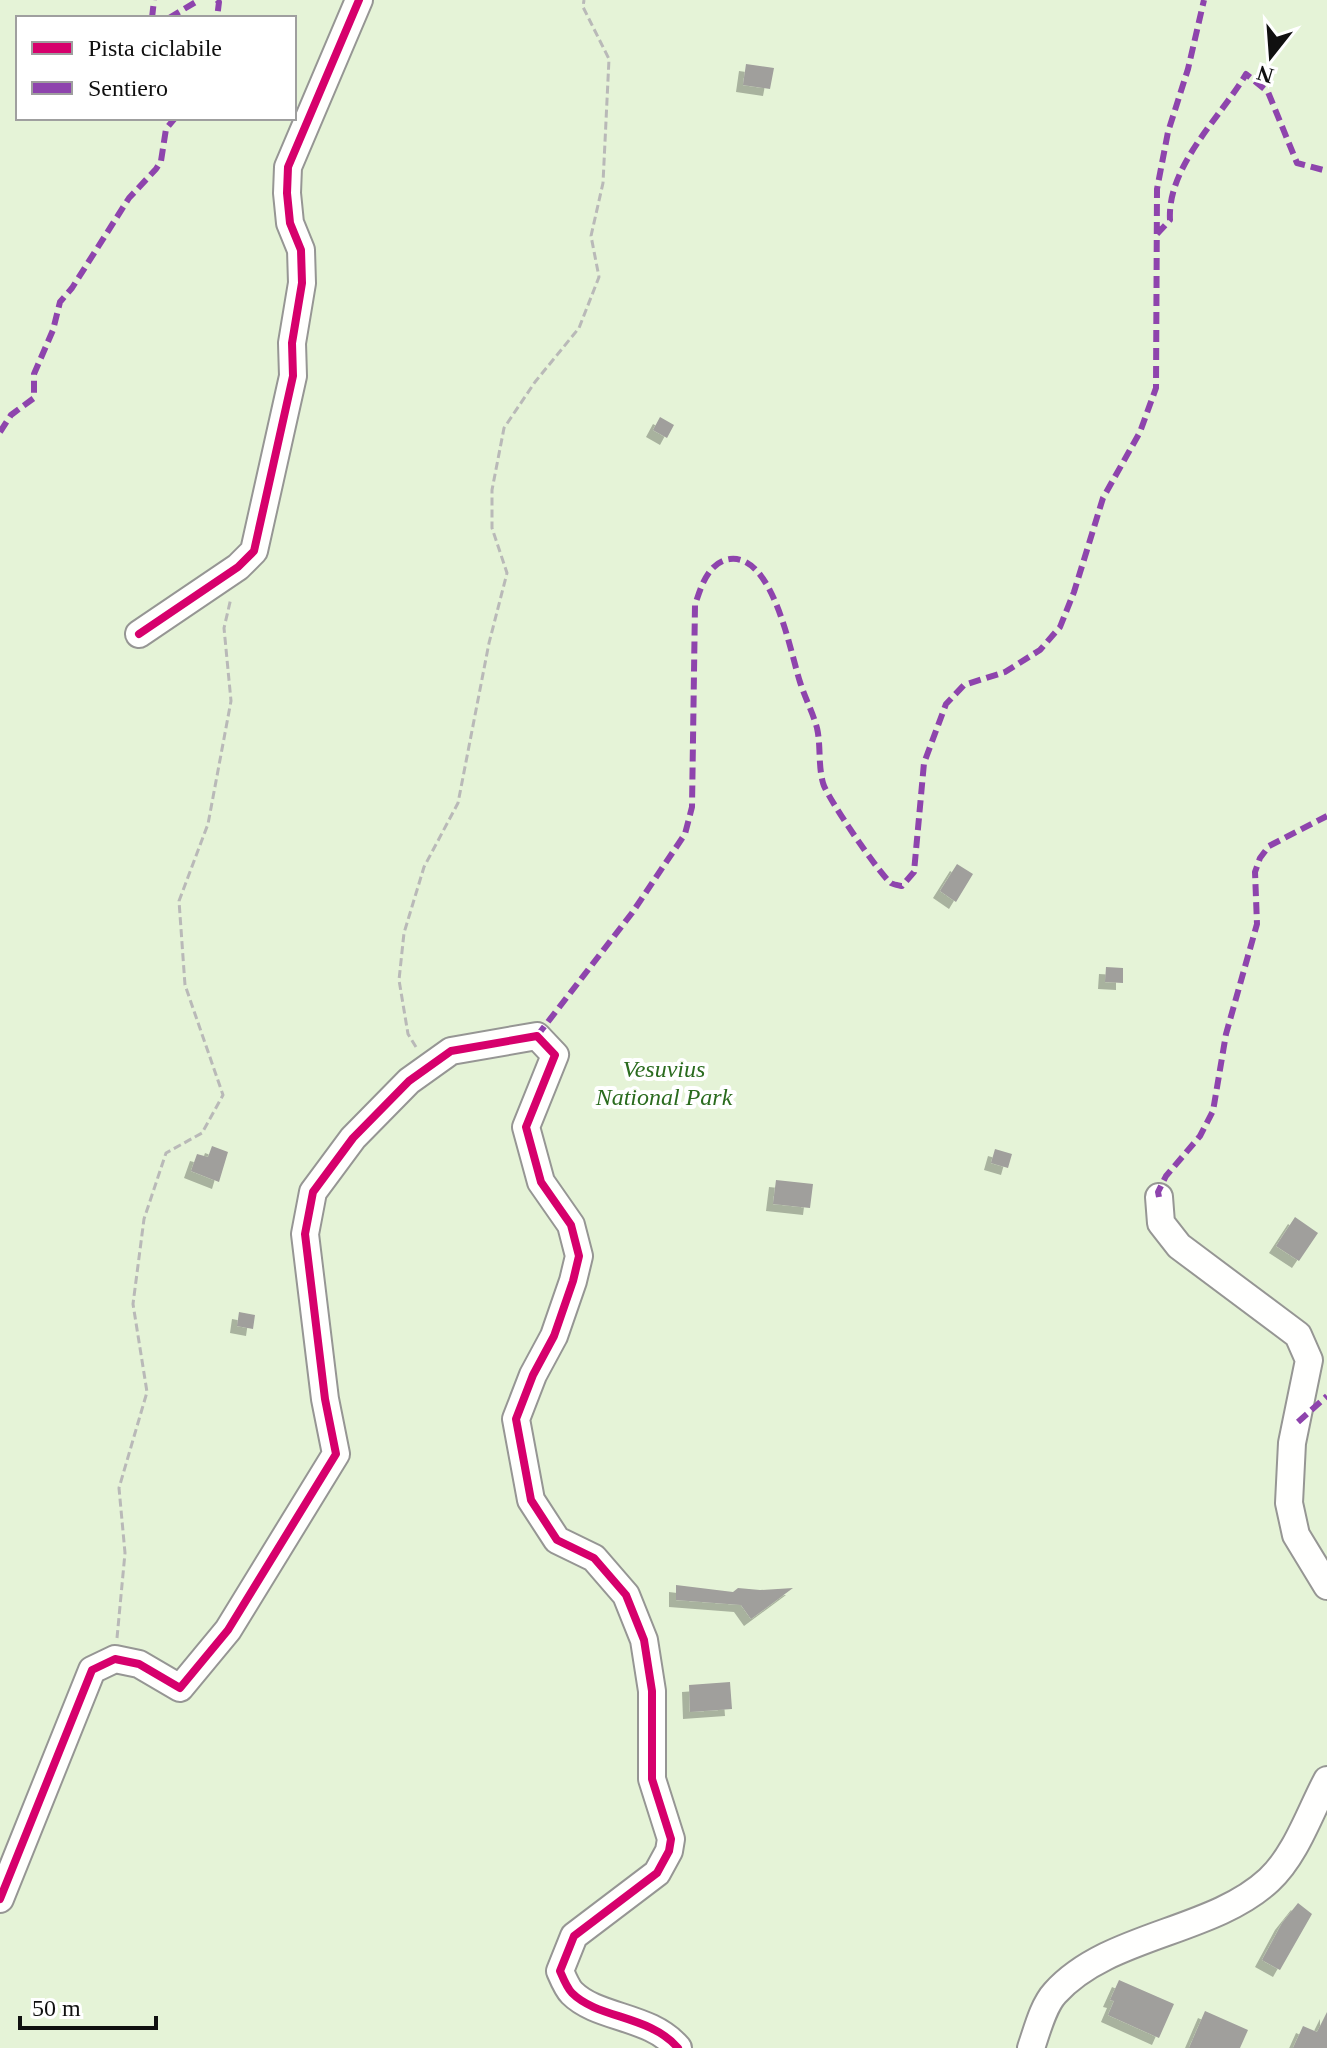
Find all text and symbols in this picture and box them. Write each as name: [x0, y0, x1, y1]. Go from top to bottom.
legend: [16, 16, 296, 120]
north arrow: [1231, 16, 1311, 96]
text: Pista ciclabile: [88, 35, 222, 61]
text: N: [1254, 60, 1277, 89]
text: Sentiero: [88, 75, 168, 101]
park label: Vesuvius National Park: [595, 1056, 733, 1110]
scale bar: [20, 1980, 156, 2030]
text: 50 m: [32, 1995, 81, 2021]

